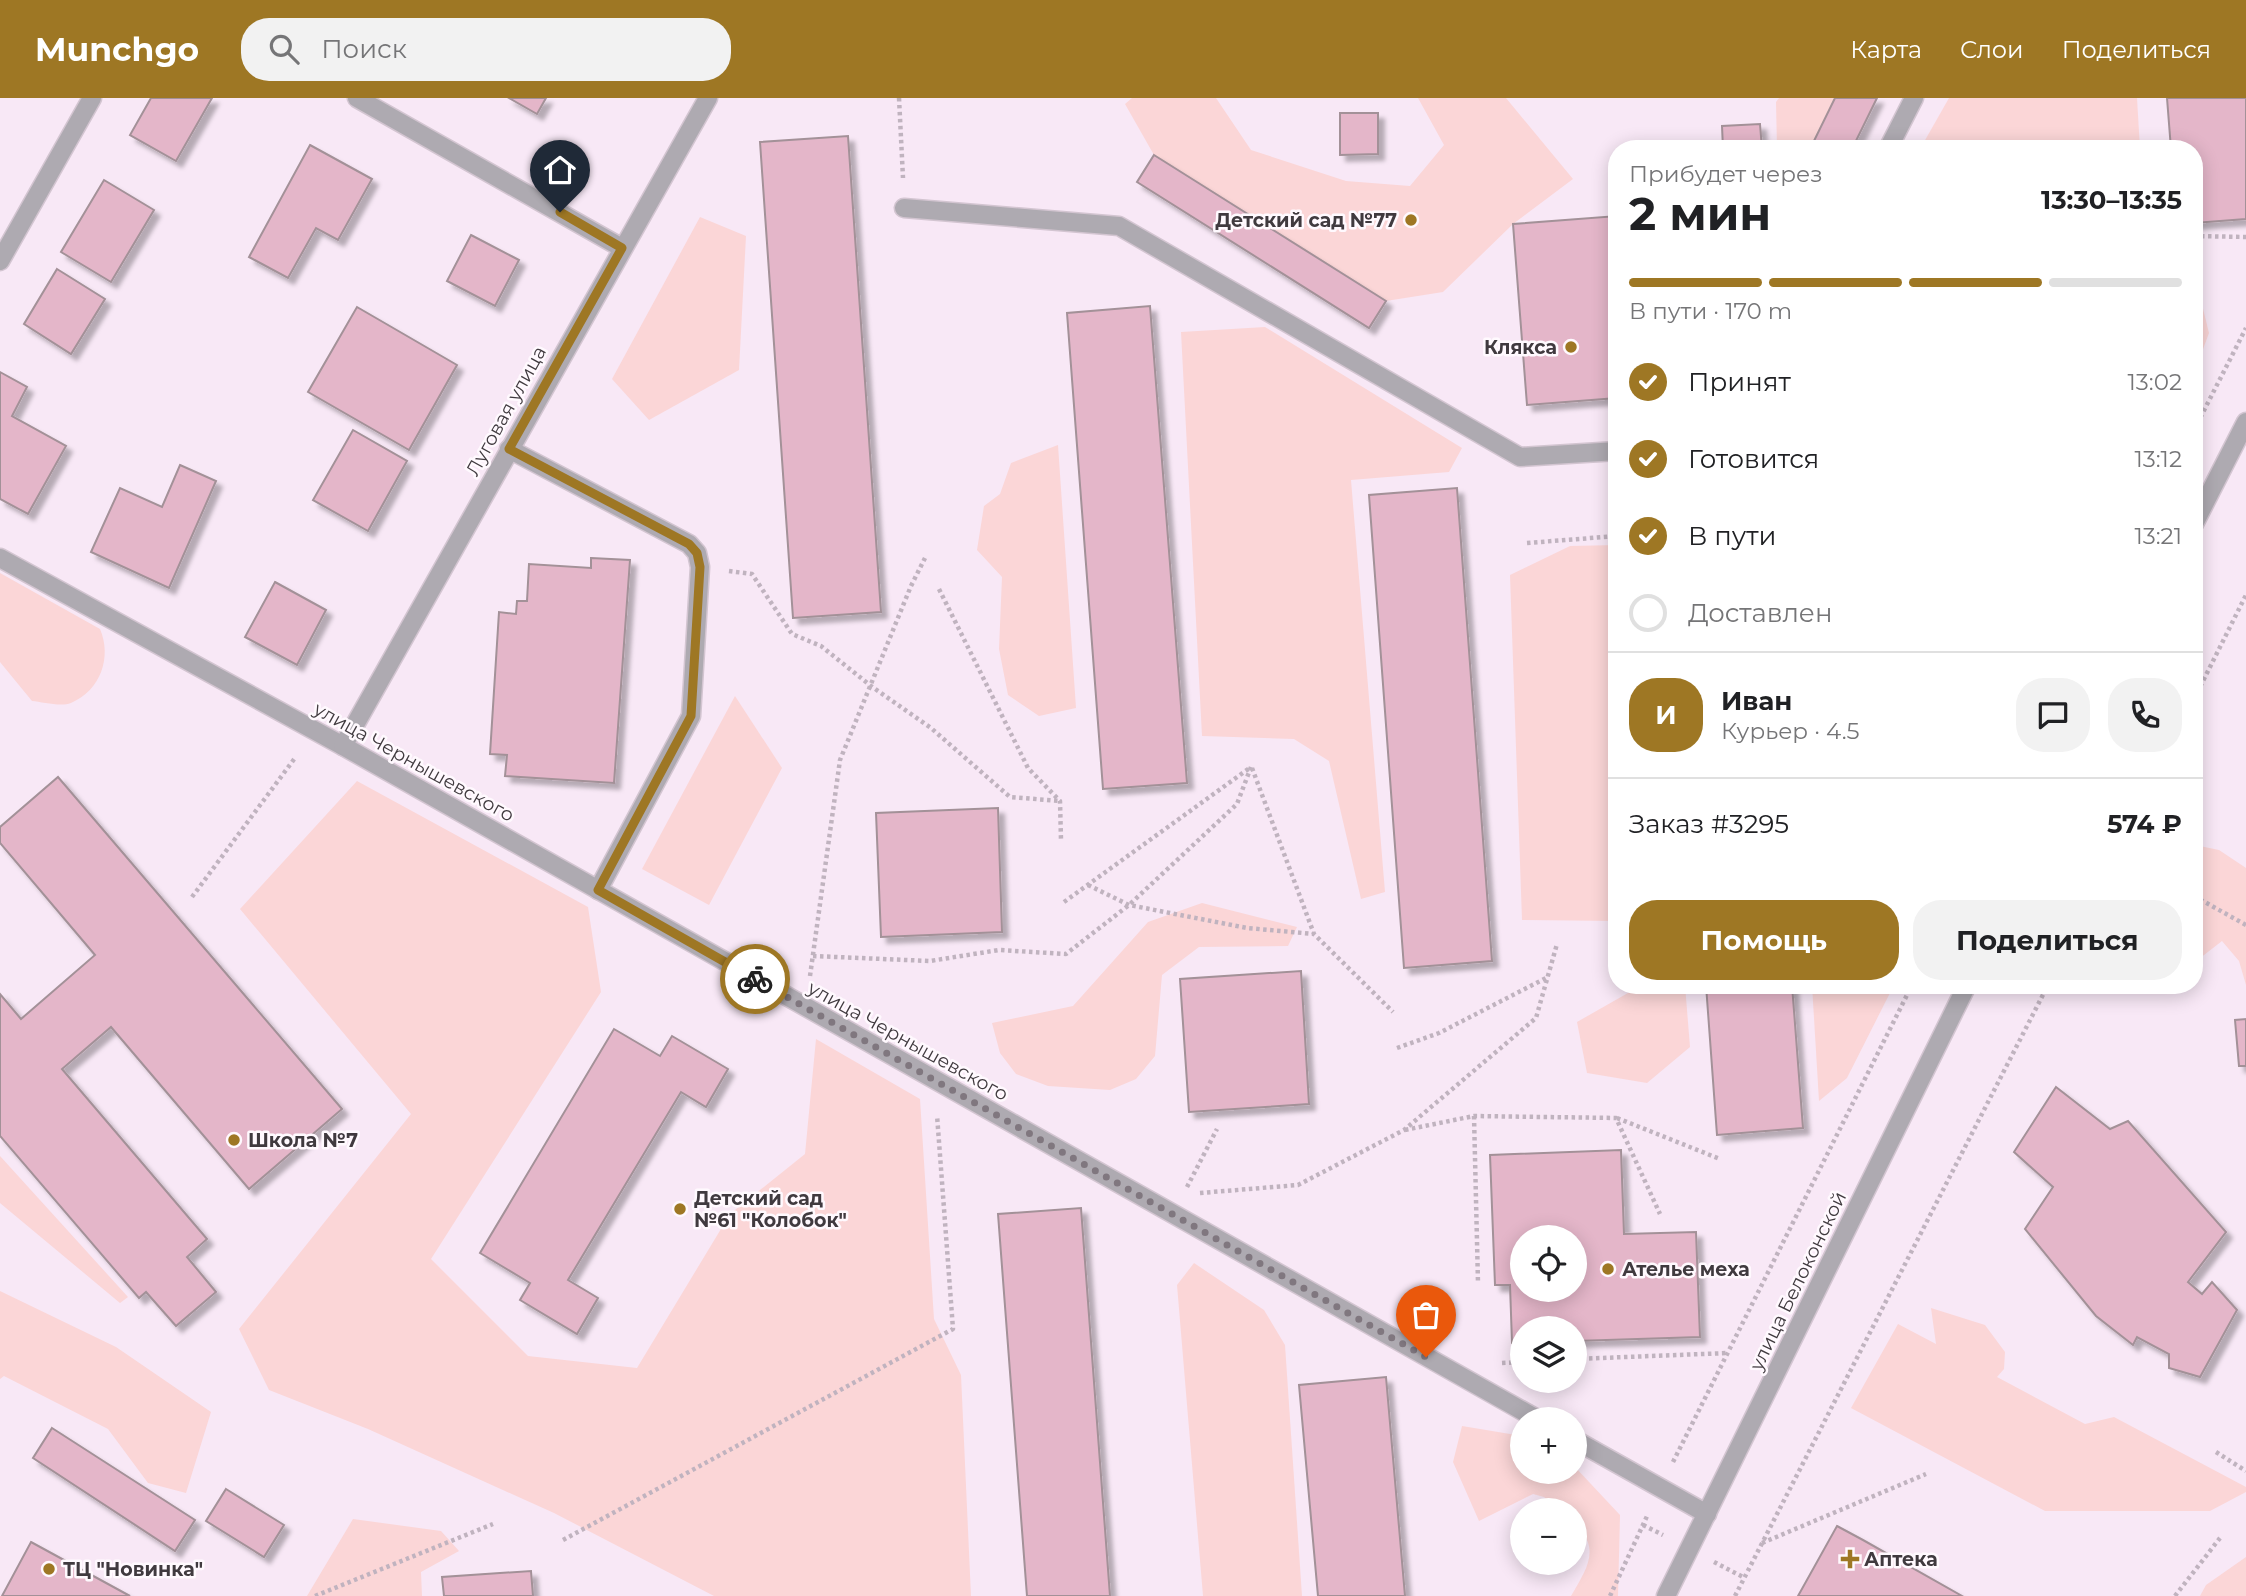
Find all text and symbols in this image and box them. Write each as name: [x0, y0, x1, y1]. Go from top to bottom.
search box: [241, 18, 731, 81]
text: Munchgo: [35, 29, 199, 69]
icon: search: [265, 30, 303, 68]
text: Поиск: [321, 33, 407, 65]
text: Карта: [1850, 35, 1922, 64]
text: Слои: [1960, 35, 2024, 64]
text: Поделиться: [2062, 35, 2211, 64]
pin: [530, 140, 590, 212]
icon: home: [541, 151, 579, 189]
text: Прибудет через: [1629, 160, 1823, 188]
text: 13:30–13:35: [2041, 184, 2182, 216]
text: 2 мин: [1629, 185, 1771, 242]
place label: Детский сад №77: [1215, 209, 1397, 232]
marker: Детский сад №77: [1403, 212, 1419, 228]
text: В пути · 170 m: [1629, 297, 1792, 325]
place label: Клякса: [1484, 336, 1557, 359]
marker: Клякса: [1563, 339, 1579, 355]
street label: Луговая улица: [461, 342, 551, 480]
icon: check: [1629, 363, 1667, 401]
text: Принят: [1688, 366, 1791, 398]
text: 13:02: [2128, 368, 2182, 396]
icon: check: [1629, 440, 1667, 478]
text: Готовится: [1688, 443, 1819, 475]
text: 13:12: [2134, 445, 2182, 473]
icon: check: [1629, 517, 1667, 555]
text: В пути: [1688, 520, 1777, 552]
text: 13:21: [2134, 522, 2182, 550]
text: Доставлен: [1688, 597, 1833, 629]
button: chat: [2016, 678, 2090, 752]
button: phone: [2108, 678, 2182, 752]
text: Иван: [1721, 685, 1792, 717]
street label: улица Чернышевского: [309, 697, 518, 827]
text: И: [1655, 699, 1677, 731]
text: Курьер · 4.5: [1721, 717, 1860, 745]
text: Заказ #3295: [1629, 808, 1789, 840]
text: 574 ₽: [2107, 808, 2182, 840]
button: Помощь: [1629, 900, 1899, 980]
button: Поделиться: [1913, 900, 2182, 980]
courier: [720, 944, 790, 1014]
icon: bike: [736, 960, 774, 998]
street label: улица Чернышевского: [803, 976, 1012, 1106]
place label: Школа №7: [248, 1129, 358, 1152]
marker: Школа №7: [226, 1132, 242, 1148]
place label: Детский сад №61 "Колобок": [694, 1187, 847, 1232]
street label: улица Белоконской: [1744, 1188, 1851, 1375]
marker: Детский сад №61 "Колобок": [672, 1201, 688, 1217]
map controls: [1510, 1225, 1587, 1575]
button: locate: [1510, 1225, 1587, 1302]
place label: Ателье меха: [1622, 1258, 1750, 1281]
marker: Ателье меха: [1600, 1261, 1616, 1277]
pin: [1396, 1285, 1456, 1357]
icon: bag: [1407, 1296, 1445, 1334]
button: layers: [1510, 1316, 1587, 1393]
button: +: [1510, 1407, 1587, 1484]
button: −: [1510, 1498, 1587, 1575]
place label: Аптека: [1864, 1548, 1938, 1571]
marker: Аптека: [1842, 1551, 1858, 1567]
place label: ТЦ "Новинка": [63, 1558, 203, 1581]
marker: ТЦ "Новинка": [41, 1561, 57, 1577]

